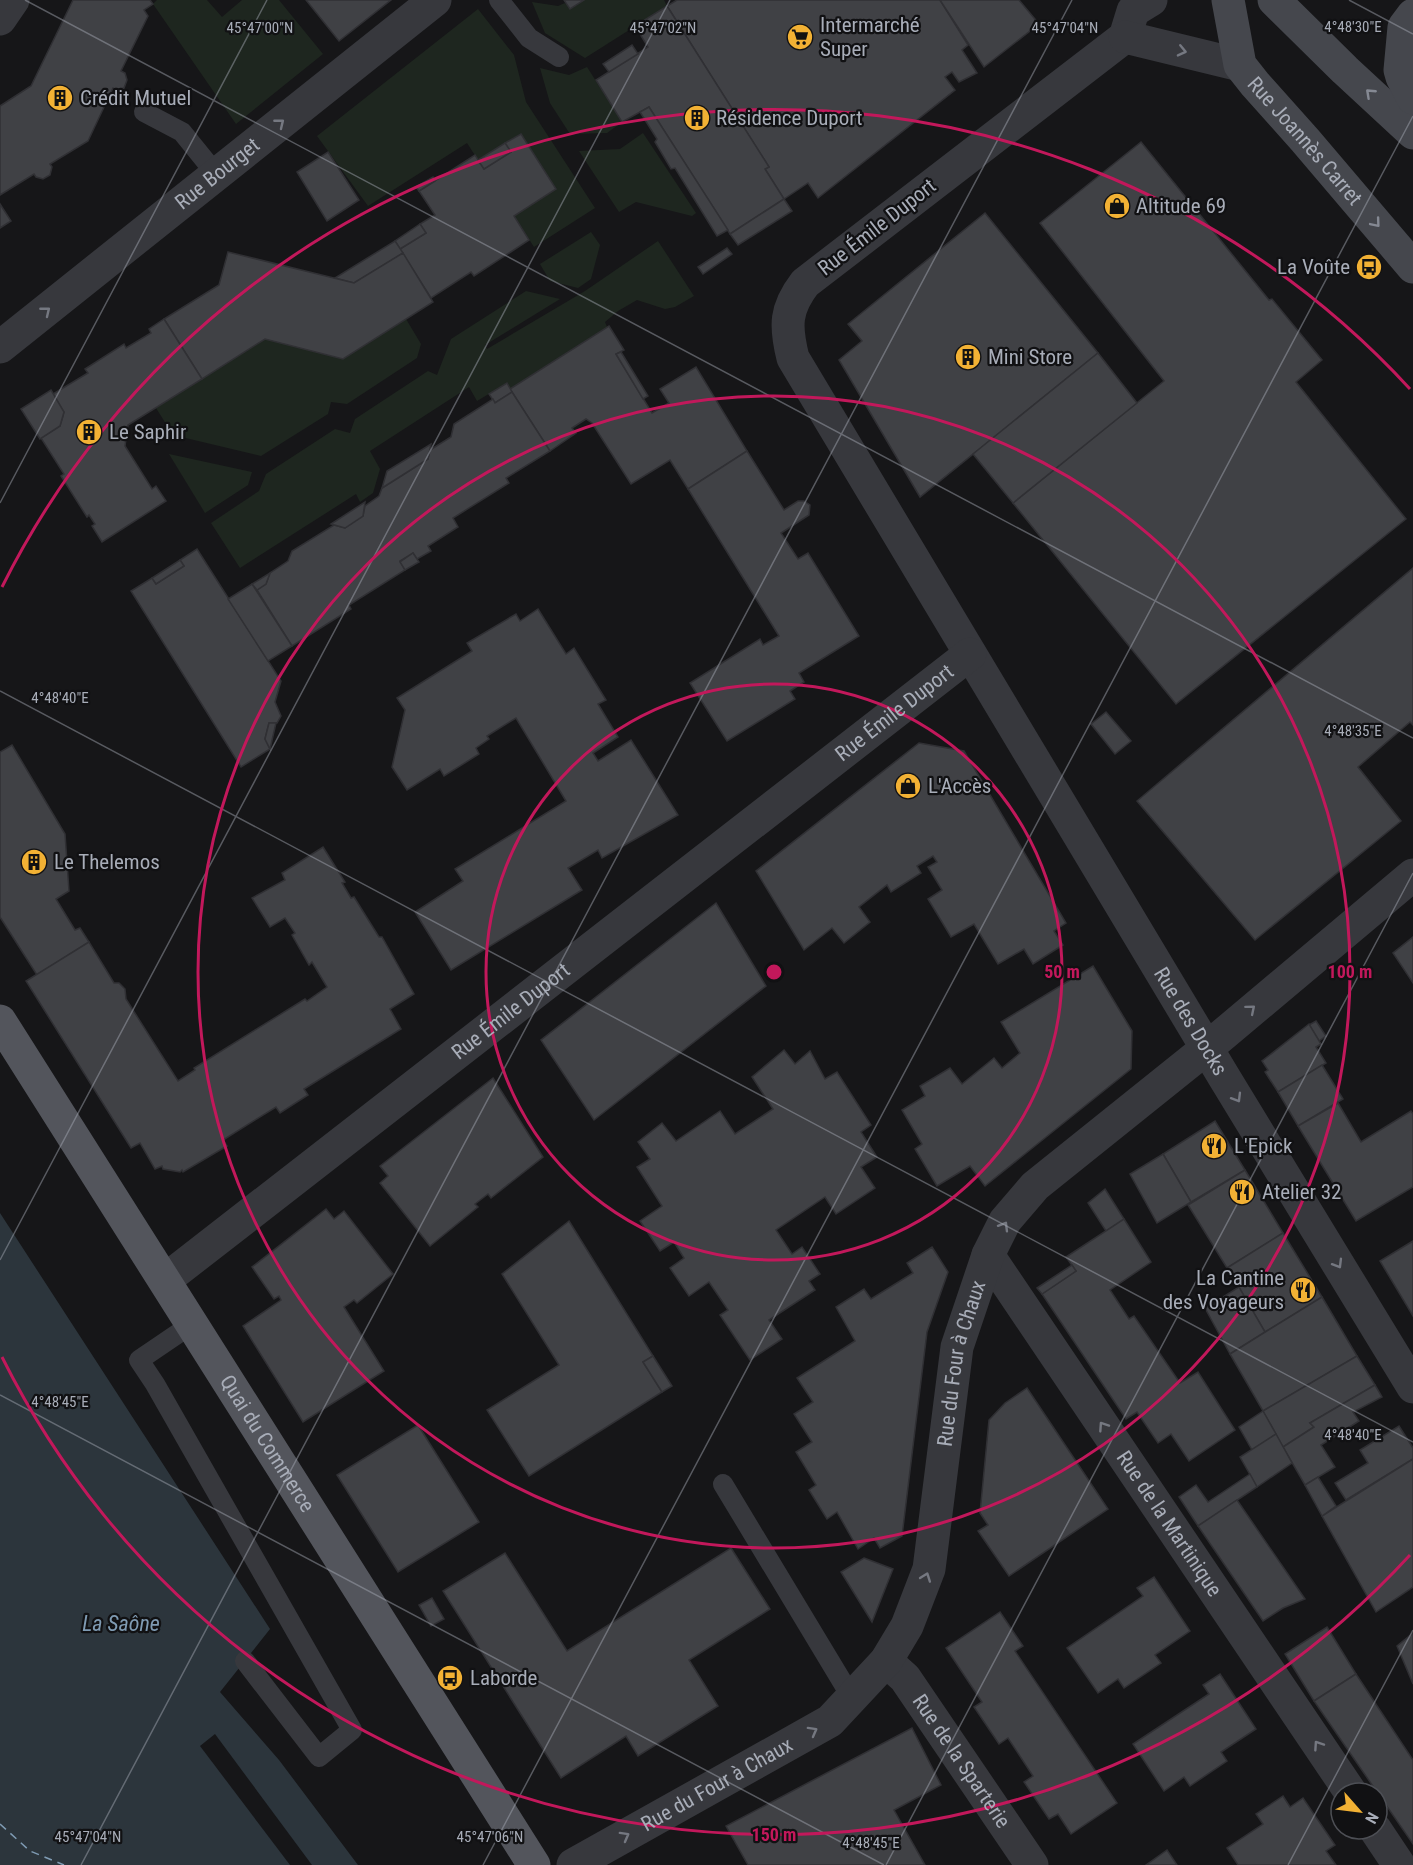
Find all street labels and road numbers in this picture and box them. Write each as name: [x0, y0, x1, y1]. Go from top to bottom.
street label: Rue Joannès Carret: [1243, 72, 1367, 210]
street label: Rue Bourget: [170, 133, 264, 214]
street label: Rue Émile Duport: [813, 174, 941, 280]
street label: Rue Émile Duport: [831, 659, 958, 766]
street label: Rue Émile Duport: [447, 958, 574, 1064]
street label: Rue des Docks: [1149, 963, 1232, 1080]
street label: Rue du Four à Chaux: [933, 1277, 991, 1448]
street label: Quai du Commerce: [215, 1371, 320, 1517]
street label: Rue de la Martinique: [1112, 1446, 1227, 1601]
street label: Rue de la Sparterie: [908, 1690, 1015, 1833]
street label: Rue du Four à Chaux: [637, 1732, 797, 1836]

